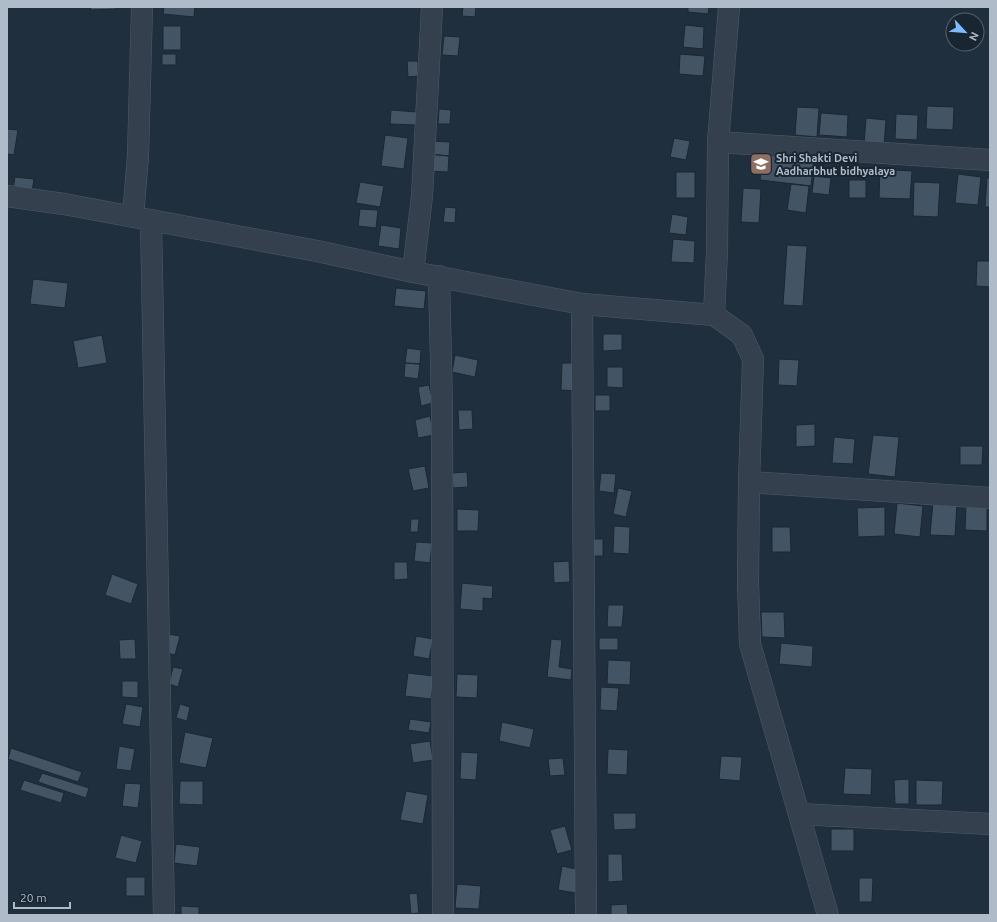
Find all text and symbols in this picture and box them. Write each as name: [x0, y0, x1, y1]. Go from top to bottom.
north arrow: [945, 12, 985, 52]
text: N: [967, 30, 981, 43]
school or university icon: Shri Shakti Devi Aadharbhut bidhyalaya: [748, 151, 774, 177]
place label: Shri Shakti Devi Aadharbhut bidhyalaya: [776, 152, 895, 177]
scale bar: [14, 884, 70, 910]
text: 20 m: [20, 891, 47, 904]

